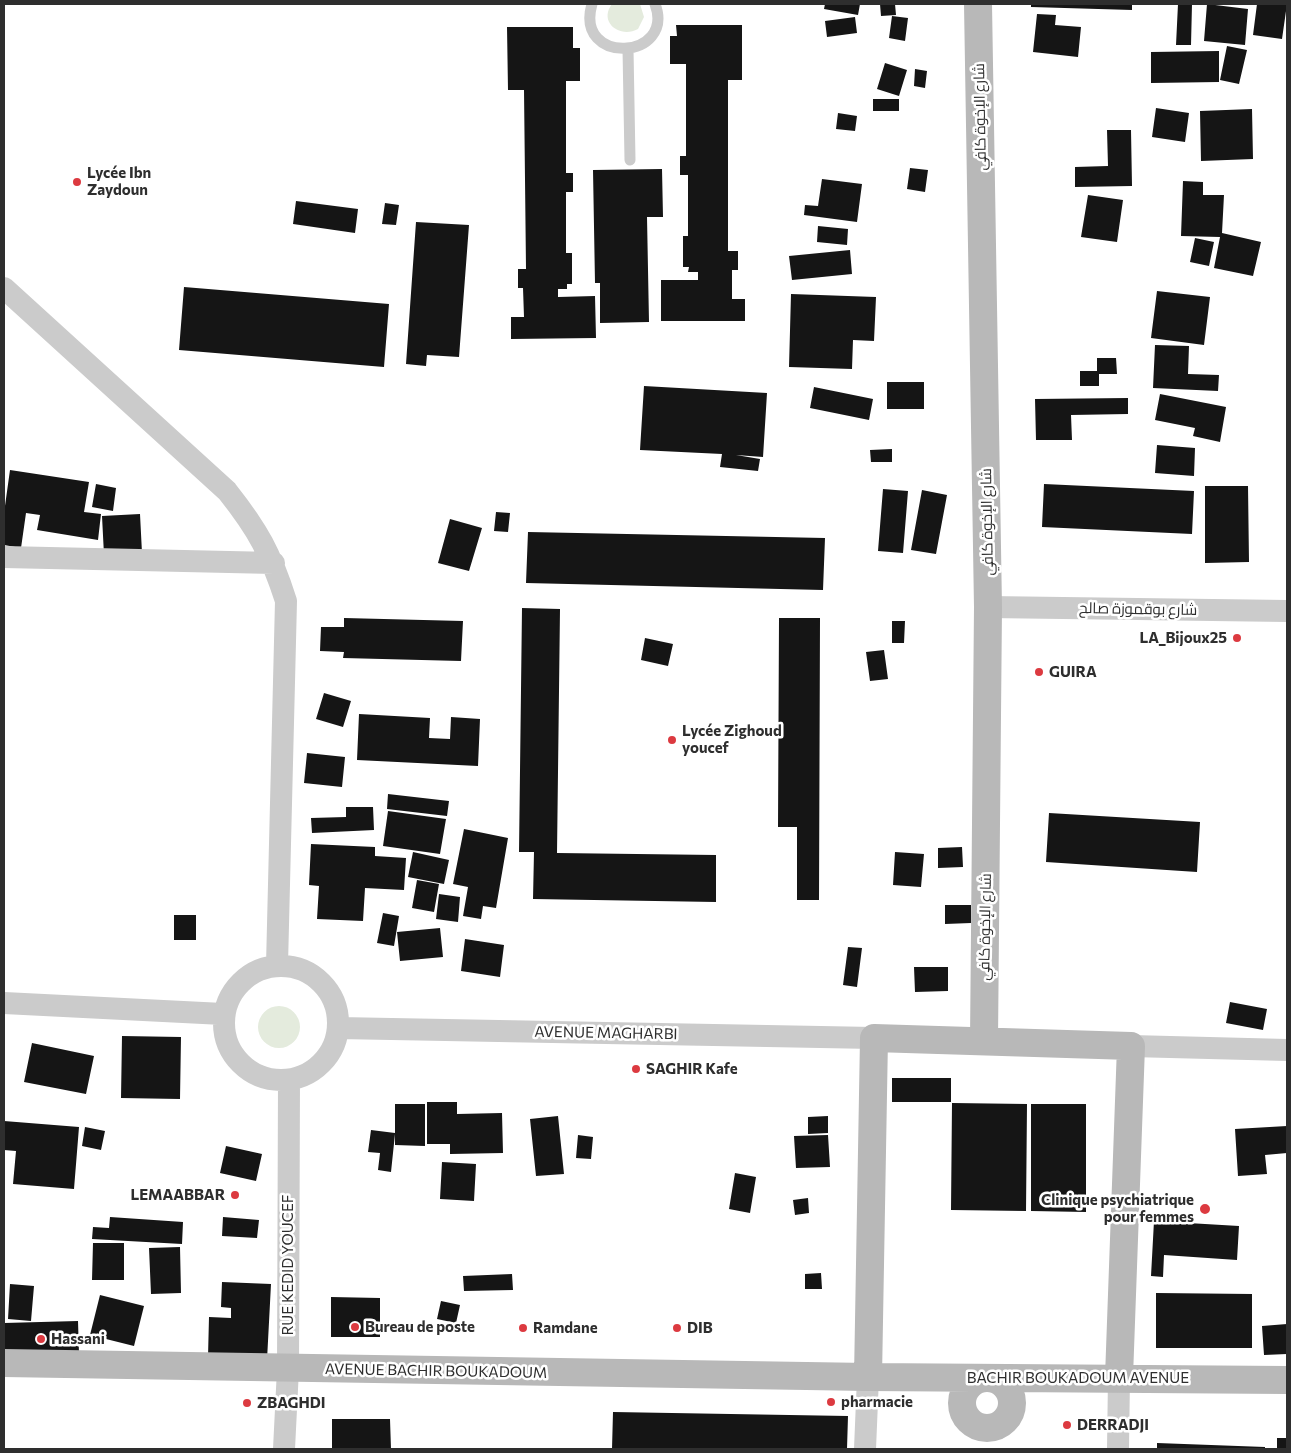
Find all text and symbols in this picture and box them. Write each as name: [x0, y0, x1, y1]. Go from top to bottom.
street label: شارع الإخوة كافي: [970, 63, 990, 171]
place label: Lycée Ibn Zaydoun: [87, 164, 151, 199]
marker: Lycée Ibn Zaydoun: [71, 176, 83, 188]
street label: شارع الإخوة كافي: [977, 468, 997, 576]
street label: شارع بوقموزة صالح: [1079, 599, 1197, 619]
place label: LA_Bijoux25: [1139, 629, 1227, 647]
marker: LA_Bijoux25: [1231, 632, 1243, 644]
place label: GUIRA: [1049, 663, 1097, 681]
marker: GUIRA: [1033, 666, 1045, 678]
place label: Lycée Zighoud youcef: [682, 722, 782, 757]
marker: Lycée Zighoud youcef: [666, 734, 678, 746]
street label: شارع الإخوة كافي: [975, 873, 995, 981]
street label: AVENUE MAGHARBI: [534, 1023, 678, 1043]
place label: SAGHIR Kafe: [646, 1060, 738, 1078]
marker: SAGHIR Kafe: [630, 1063, 642, 1075]
place label: LEMAABBAR: [130, 1186, 225, 1204]
marker: LEMAABBAR: [229, 1189, 241, 1201]
place label: Clinique psychiatrique pour femmes: [1041, 1191, 1194, 1226]
street label: RUE KEDID YOUCEF: [279, 1195, 297, 1335]
marker: Clinique psychiatrique pour femmes: [1198, 1202, 1212, 1216]
place label: Bureau de poste: [365, 1318, 475, 1336]
place label: Ramdane: [533, 1319, 598, 1337]
place label: DIB: [687, 1319, 713, 1337]
marker: Bureau de poste: [349, 1321, 361, 1333]
marker: Ramdane: [517, 1322, 529, 1334]
marker: DIB: [671, 1322, 683, 1334]
place label: Hassani: [51, 1330, 105, 1348]
marker: Hassani: [35, 1333, 47, 1345]
street label: AVENUE BACHIR BOUKADOUM: [325, 1360, 547, 1382]
street label: BACHIR BOUKADOUM AVENUE: [967, 1369, 1189, 1387]
place label: pharmacie: [841, 1393, 913, 1411]
place label: ZBAGHDI: [257, 1394, 325, 1412]
marker: pharmacie: [825, 1396, 837, 1408]
marker: ZBAGHDI: [241, 1397, 253, 1409]
place label: DERRADJI: [1077, 1416, 1149, 1434]
marker: DERRADJI: [1061, 1419, 1073, 1431]

